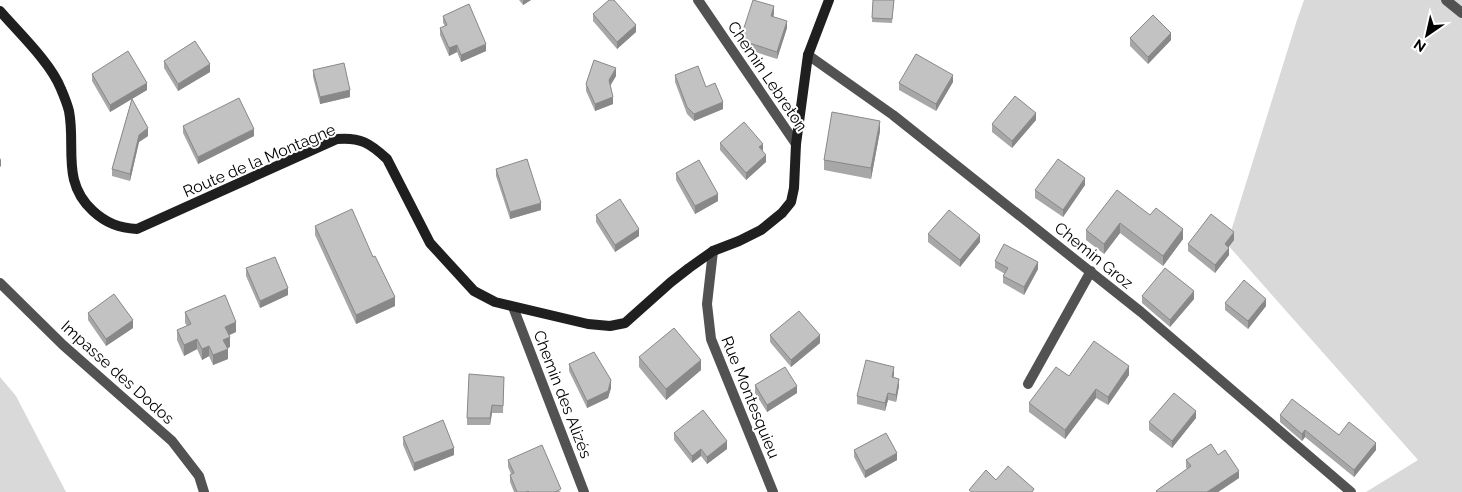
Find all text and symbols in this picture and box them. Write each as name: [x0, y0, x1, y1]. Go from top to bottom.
north arrow: [1402, 10, 1452, 60]
street label: Chemin Lebreton: [724, 18, 811, 135]
text: N: [1411, 36, 1429, 55]
street label: Route de la Montagne: [180, 120, 338, 201]
street label: Chemin Groz: [1051, 218, 1137, 293]
street label: Impasse des Dodos: [57, 317, 178, 428]
street label: Chemin des Alizés: [529, 328, 596, 461]
street label: Rue Montesquieu: [717, 333, 784, 461]

